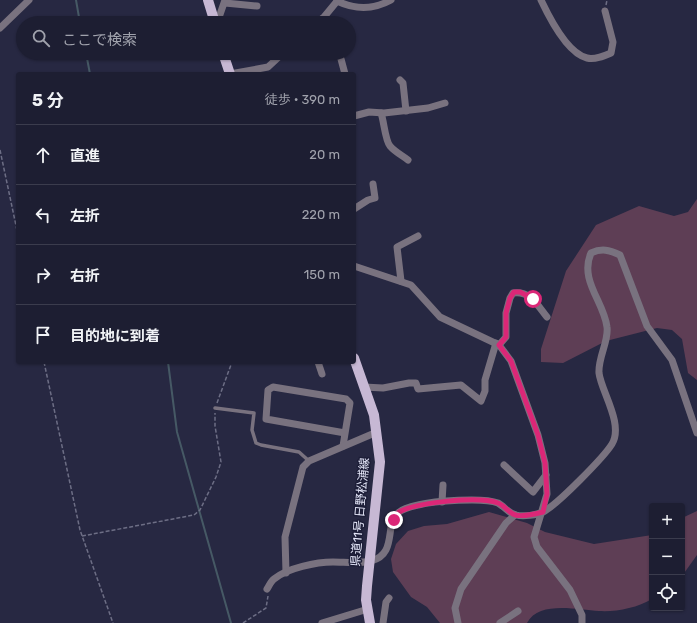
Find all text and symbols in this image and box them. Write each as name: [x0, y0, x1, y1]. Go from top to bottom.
search box: [16, 16, 356, 60]
icon: search: [30, 27, 52, 49]
text: ここで検索: [62, 31, 137, 49]
text: 5 分: [32, 90, 64, 110]
text: 徒歩 · 390 m: [265, 92, 340, 107]
icon: ahead: [32, 144, 54, 166]
text: 直進: [70, 147, 100, 165]
text: 20 m: [309, 147, 340, 162]
icon: left: [32, 204, 54, 226]
text: 左折: [70, 207, 100, 225]
text: 220 m: [302, 207, 340, 222]
icon: right: [32, 264, 54, 286]
text: 右折: [70, 267, 100, 285]
text: 150 m: [304, 267, 340, 282]
route start: [524, 290, 542, 308]
icon: arrive: [32, 324, 54, 346]
text: 目的地に到着: [70, 327, 160, 345]
street label: 県道11号 日野松浦線: [348, 457, 372, 567]
map controls: [649, 503, 685, 611]
button: +: [649, 503, 685, 539]
route end: [385, 511, 403, 529]
button: −: [649, 539, 685, 575]
button: locate: [649, 575, 685, 611]

